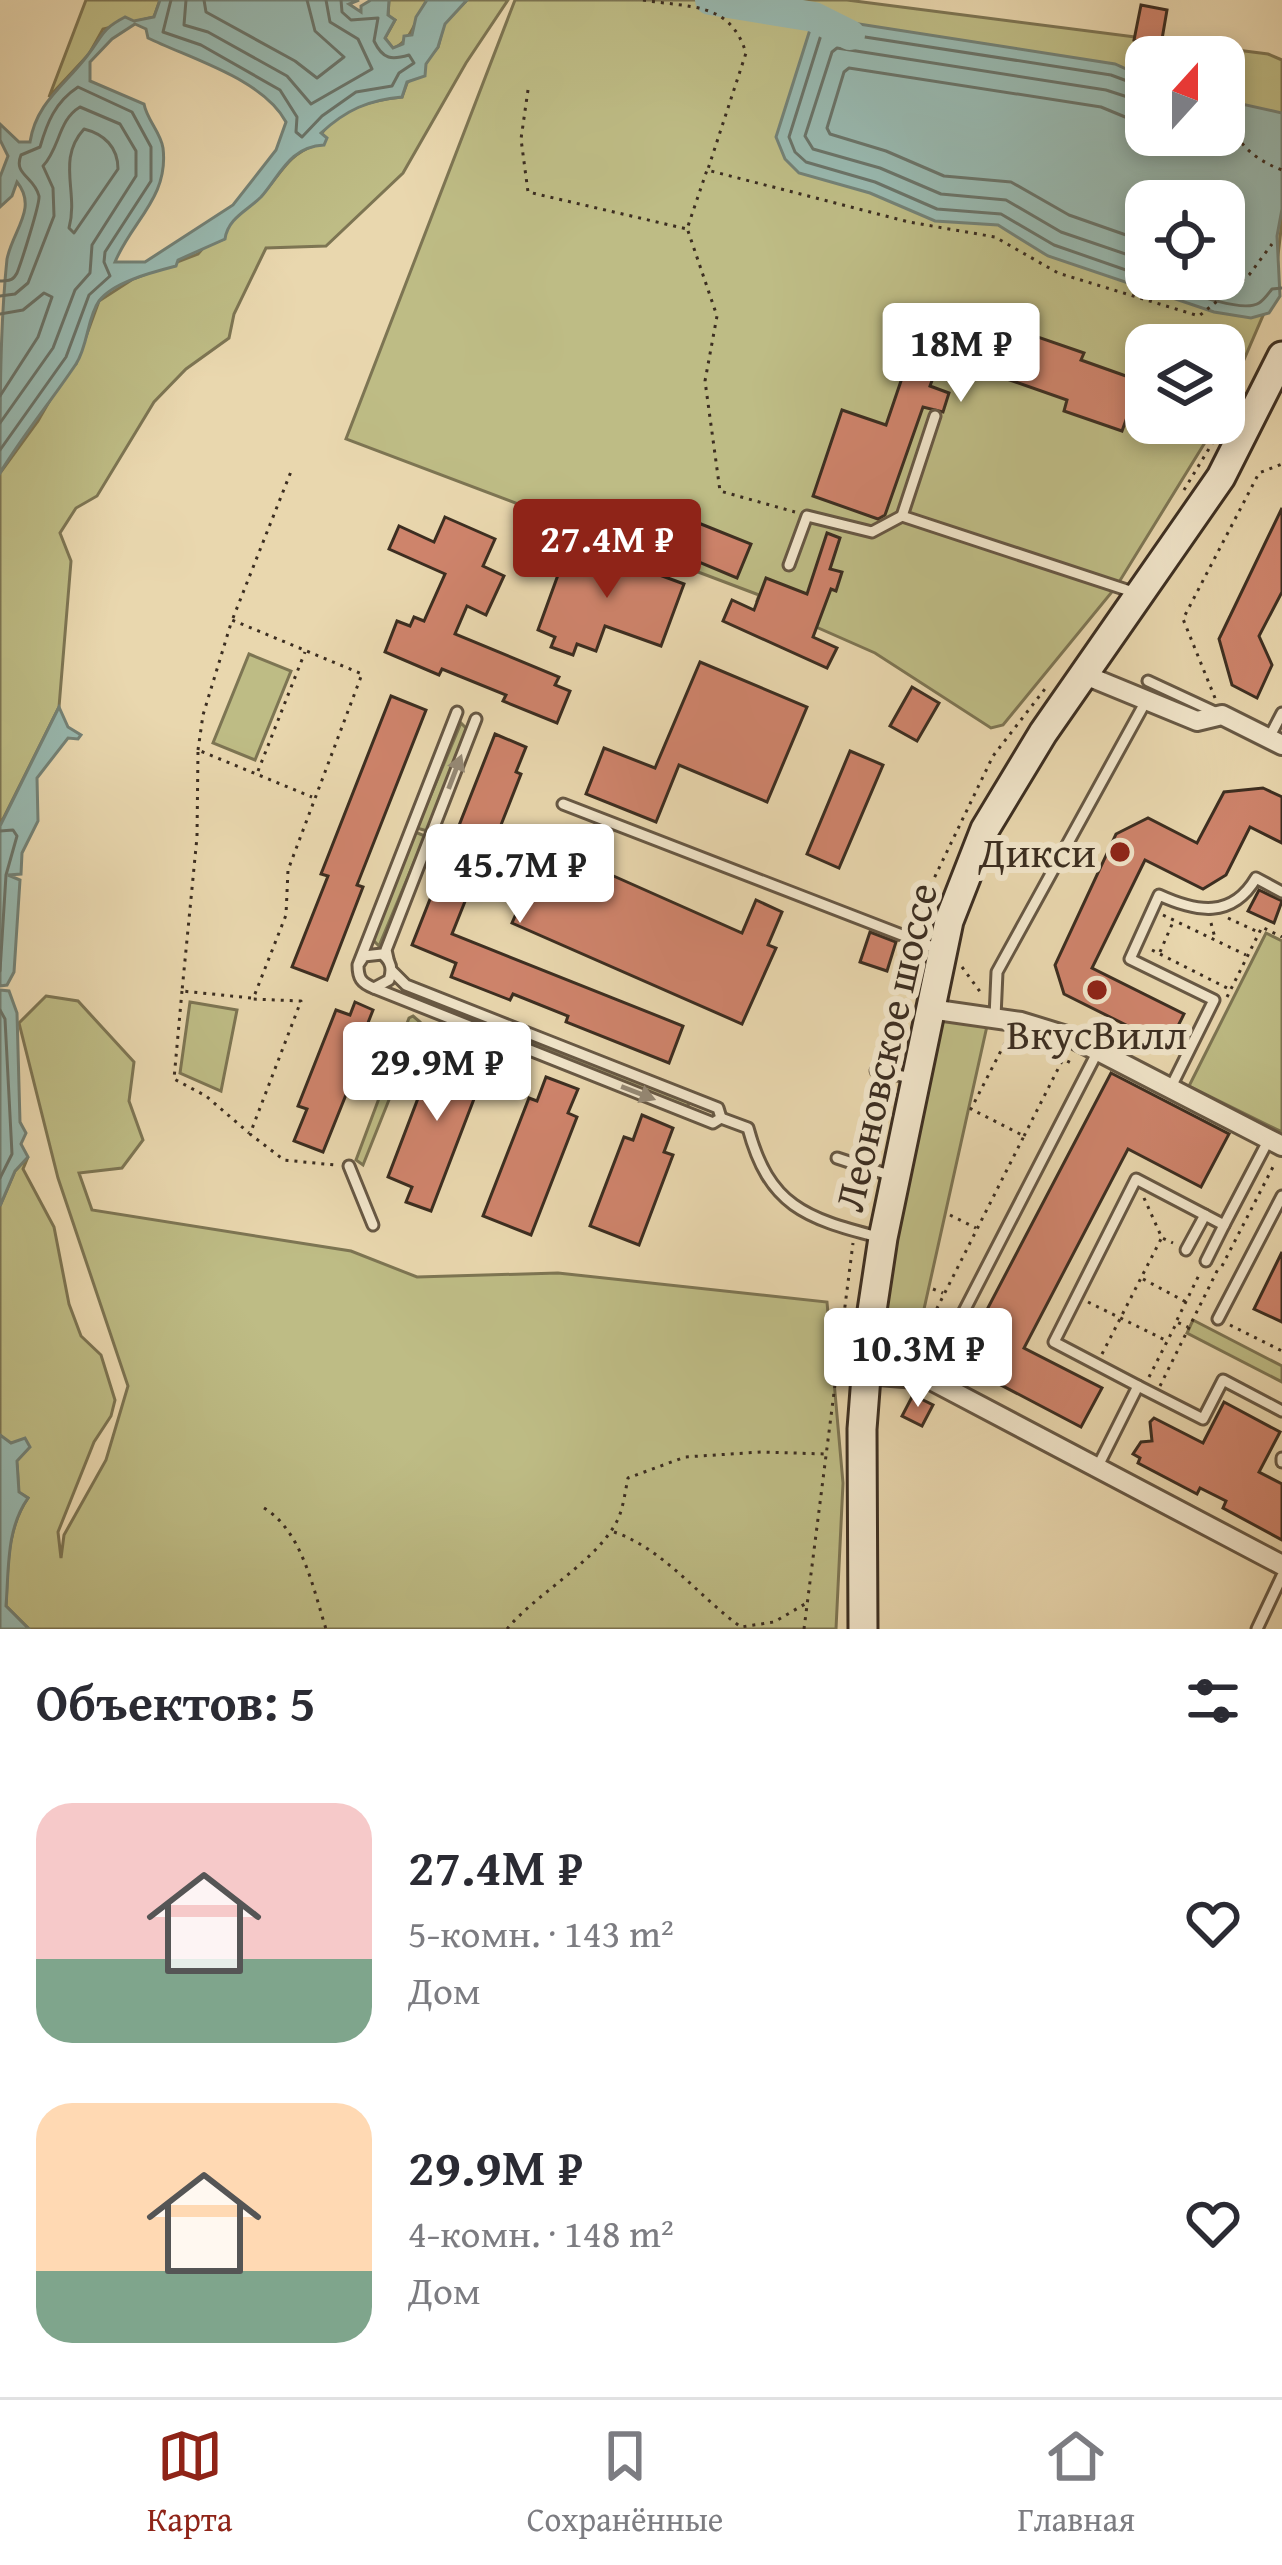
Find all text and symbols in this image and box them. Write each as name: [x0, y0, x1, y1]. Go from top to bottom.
north arrow: [1125, 36, 1245, 156]
map controls: [1125, 36, 1245, 444]
button: locate: [1125, 180, 1245, 300]
pin: 18M ₽: [877, 303, 1045, 405]
text: 18M ₽: [910, 313, 1012, 370]
button: layers: [1125, 324, 1245, 444]
pin: 27.4M ₽: [496, 499, 718, 601]
text: 27.4M ₽: [540, 509, 674, 566]
one-way arrow: [447, 753, 466, 789]
place label: Дикси: [978, 821, 1096, 882]
pin: 45.7M ₽: [409, 824, 631, 926]
text: 45.7M ₽: [453, 834, 587, 891]
marker: Дикси: [1107, 839, 1133, 865]
street label: Леоновское шоссе: [817, 877, 952, 1217]
marker: ВкусВилл: [1084, 977, 1110, 1003]
place label: ВкусВилл: [1007, 1003, 1187, 1064]
pin: 29.9M ₽: [326, 1022, 548, 1124]
text: 29.9M ₽: [370, 1032, 504, 1089]
one-way arrow: [621, 1085, 657, 1104]
pin: 10.3M ₽: [807, 1308, 1029, 1410]
text: 10.3M ₽: [851, 1318, 985, 1375]
text: Объектов: 5: [36, 1664, 316, 1739]
icon: filters: [1180, 1668, 1246, 1734]
text: 27.4M ₽: [408, 1829, 583, 1904]
icon: home: [132, 1851, 276, 1995]
icon: heart: [1180, 1890, 1246, 1956]
text: 5-комн. · 143 m²: [408, 1904, 674, 1961]
text: Дом: [408, 1961, 481, 2018]
text: 29.9M ₽: [408, 2129, 583, 2204]
icon: home: [132, 2151, 276, 2295]
icon: heart: [1180, 2190, 1246, 2256]
text: 4-комн. · 148 m²: [408, 2204, 674, 2261]
text: Дом: [408, 2261, 481, 2318]
tab: Карта: [147, 2423, 233, 2543]
tab: Сохранённые: [527, 2423, 723, 2543]
tab: Главная: [1017, 2423, 1135, 2543]

